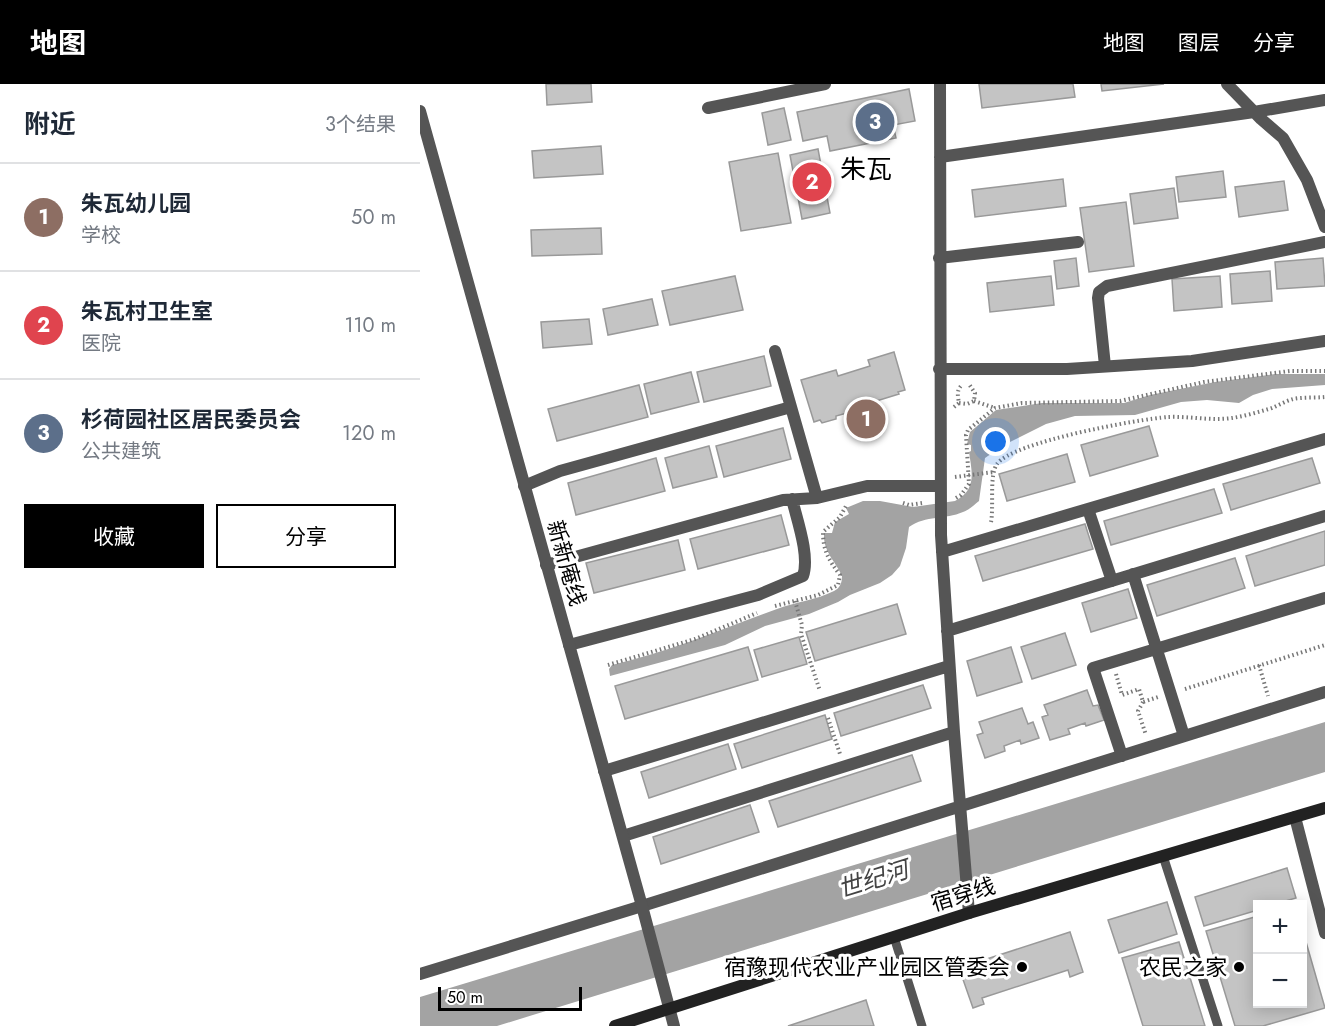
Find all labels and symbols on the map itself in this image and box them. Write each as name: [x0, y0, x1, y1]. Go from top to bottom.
pin: 3: [856, 99, 894, 144]
district label: 朱瓦: [840, 150, 892, 188]
pin: 2: [792, 160, 832, 204]
pin: 1: [846, 396, 886, 442]
your location: [981, 427, 1010, 456]
street label: 新新庵线: [539, 516, 595, 610]
water label: 世纪河: [833, 851, 916, 906]
street label: 宿穿线: [927, 869, 999, 919]
place label: 宿豫现代农业产业园区管委会: [724, 951, 1010, 983]
place label: 农民之家: [1139, 951, 1227, 983]
marker: 宿豫现代农业产业园区管委会: [1015, 960, 1029, 974]
marker: 农民之家: [1232, 960, 1246, 974]
scale bar: [438, 984, 582, 1012]

